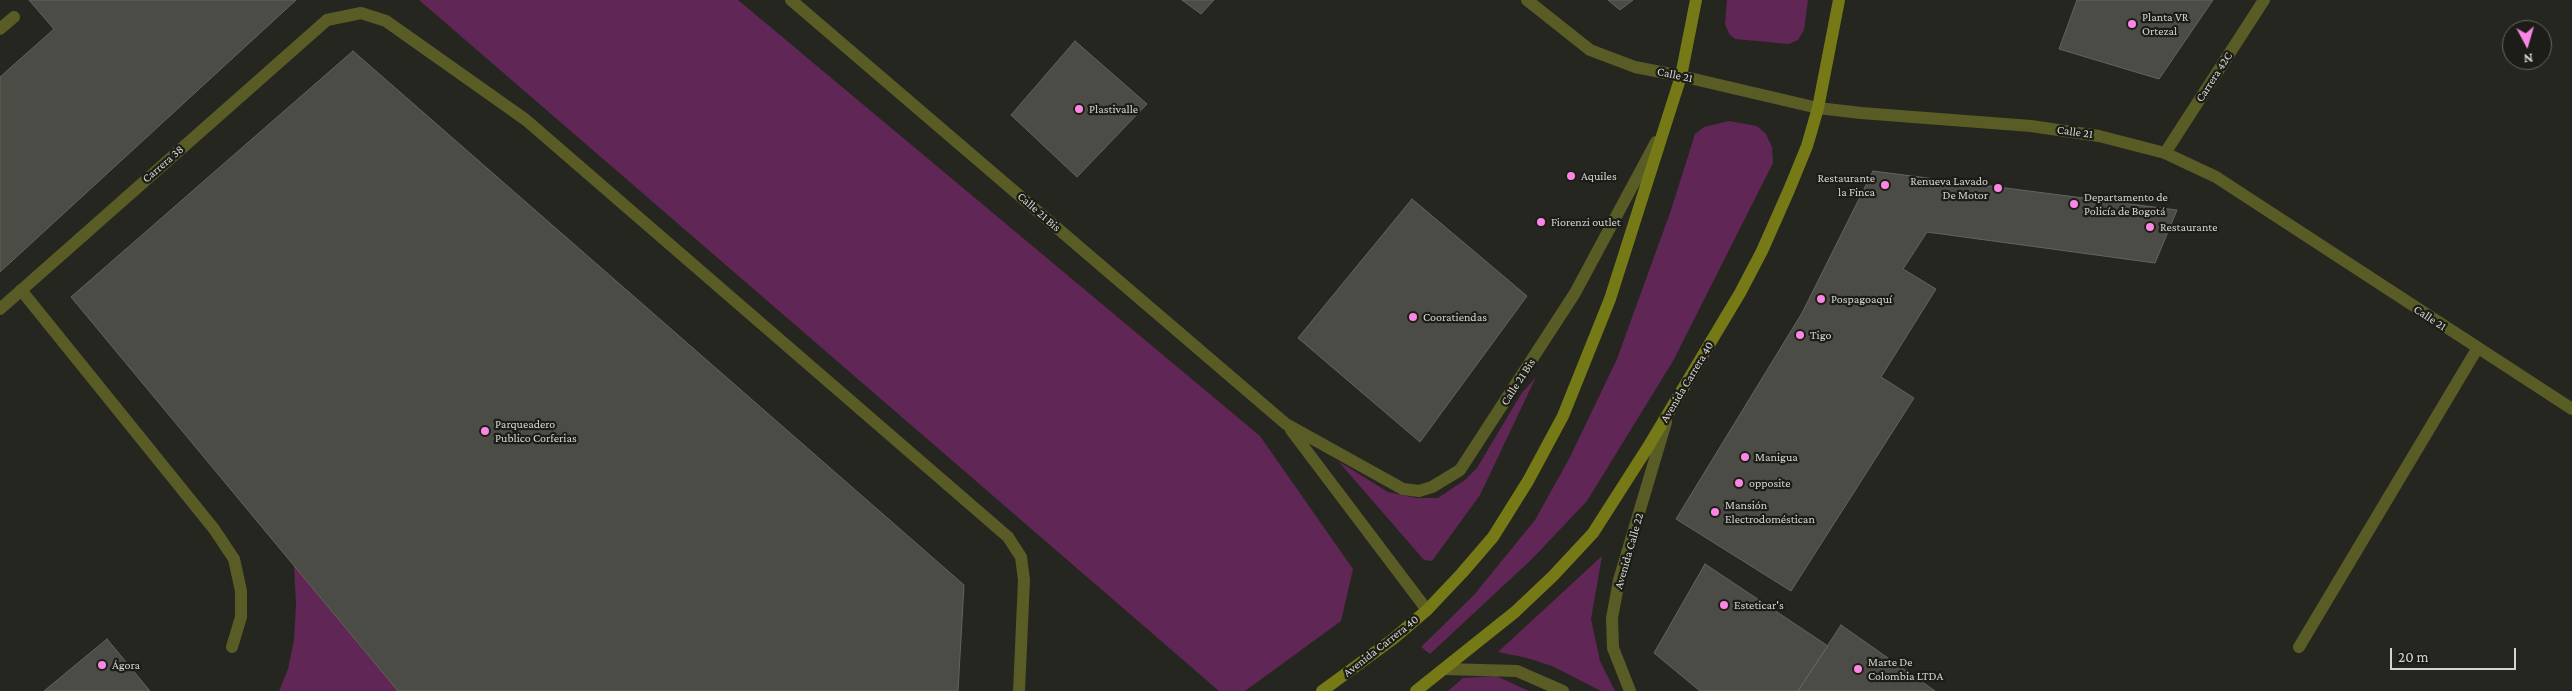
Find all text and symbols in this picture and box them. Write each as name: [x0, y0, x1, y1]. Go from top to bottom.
place label: Planta VR Ortezal: [2142, 10, 2188, 38]
marker: Planta VR Ortezal: [2126, 18, 2138, 30]
north arrow: [2502, 20, 2552, 70]
street label: Carrera 42C: [2193, 49, 2235, 105]
text: N: [2523, 50, 2534, 67]
street label: Calle 21: [1656, 64, 1694, 86]
place label: Plastivalle: [1089, 102, 1138, 116]
marker: Plastivalle: [1073, 103, 1085, 115]
street label: Calle 21: [2056, 122, 2094, 142]
street label: Carrera 38: [139, 142, 187, 186]
place label: Aquiles: [1581, 169, 1617, 183]
marker: Aquiles: [1565, 170, 1577, 182]
place label: Restaurante la Finca: [1817, 171, 1875, 199]
place label: Renueva Lavado De Motor: [1910, 174, 1988, 202]
marker: Restaurante la Finca: [1879, 179, 1891, 191]
marker: Renueva Lavado De Motor: [1992, 182, 2004, 194]
street label: Calle 21 Bis: [1014, 189, 1064, 235]
place label: Departamento de Policía de Bogotá: [2084, 190, 2168, 218]
marker: Departamento de Policía de Bogotá: [2068, 198, 2080, 210]
place label: Fiorenzi outlet: [1551, 215, 1621, 229]
marker: Fiorenzi outlet: [1535, 216, 1547, 228]
place label: Restaurante: [2160, 220, 2218, 234]
marker: Restaurante: [2144, 221, 2156, 233]
place label: Pospagoaquí: [1831, 292, 1892, 306]
marker: Pospagoaquí: [1815, 293, 1827, 305]
street label: Calle 21: [2411, 302, 2449, 334]
place label: Cooratiendas: [1423, 310, 1487, 324]
marker: Cooratiendas: [1407, 311, 1419, 323]
place label: Tigo: [1810, 328, 1831, 342]
marker: Tigo: [1794, 329, 1806, 341]
street label: Avenida Carrera 40: [1657, 339, 1717, 425]
street label: Calle 21 Bis: [1498, 356, 1538, 408]
place label: Parqueadero Publico Corferias: [495, 417, 577, 445]
marker: Parqueadero Publico Corferias: [479, 425, 491, 437]
place label: Manigua: [1755, 450, 1798, 464]
marker: Manigua: [1739, 451, 1751, 463]
place label: opposite: [1749, 476, 1791, 490]
marker: opposite: [1733, 477, 1745, 489]
place label: Mansión Electrodoméstican: [1725, 498, 1815, 526]
marker: Mansión Electrodoméstican: [1709, 506, 1721, 518]
street label: Avenida Calle 22: [1611, 511, 1647, 591]
place label: Esteticar's: [1734, 598, 1784, 612]
marker: Esteticar's: [1718, 599, 1730, 611]
street label: Avenida Carrera 40: [1340, 612, 1422, 680]
scale bar: [2392, 638, 2518, 670]
text: 20 m: [2398, 649, 2429, 665]
place label: Marte De Colombia LTDA: [1868, 655, 1943, 683]
place label: Ágora: [112, 658, 140, 672]
marker: Ágora: [96, 659, 108, 671]
marker: Marte De Colombia LTDA: [1852, 663, 1864, 675]

